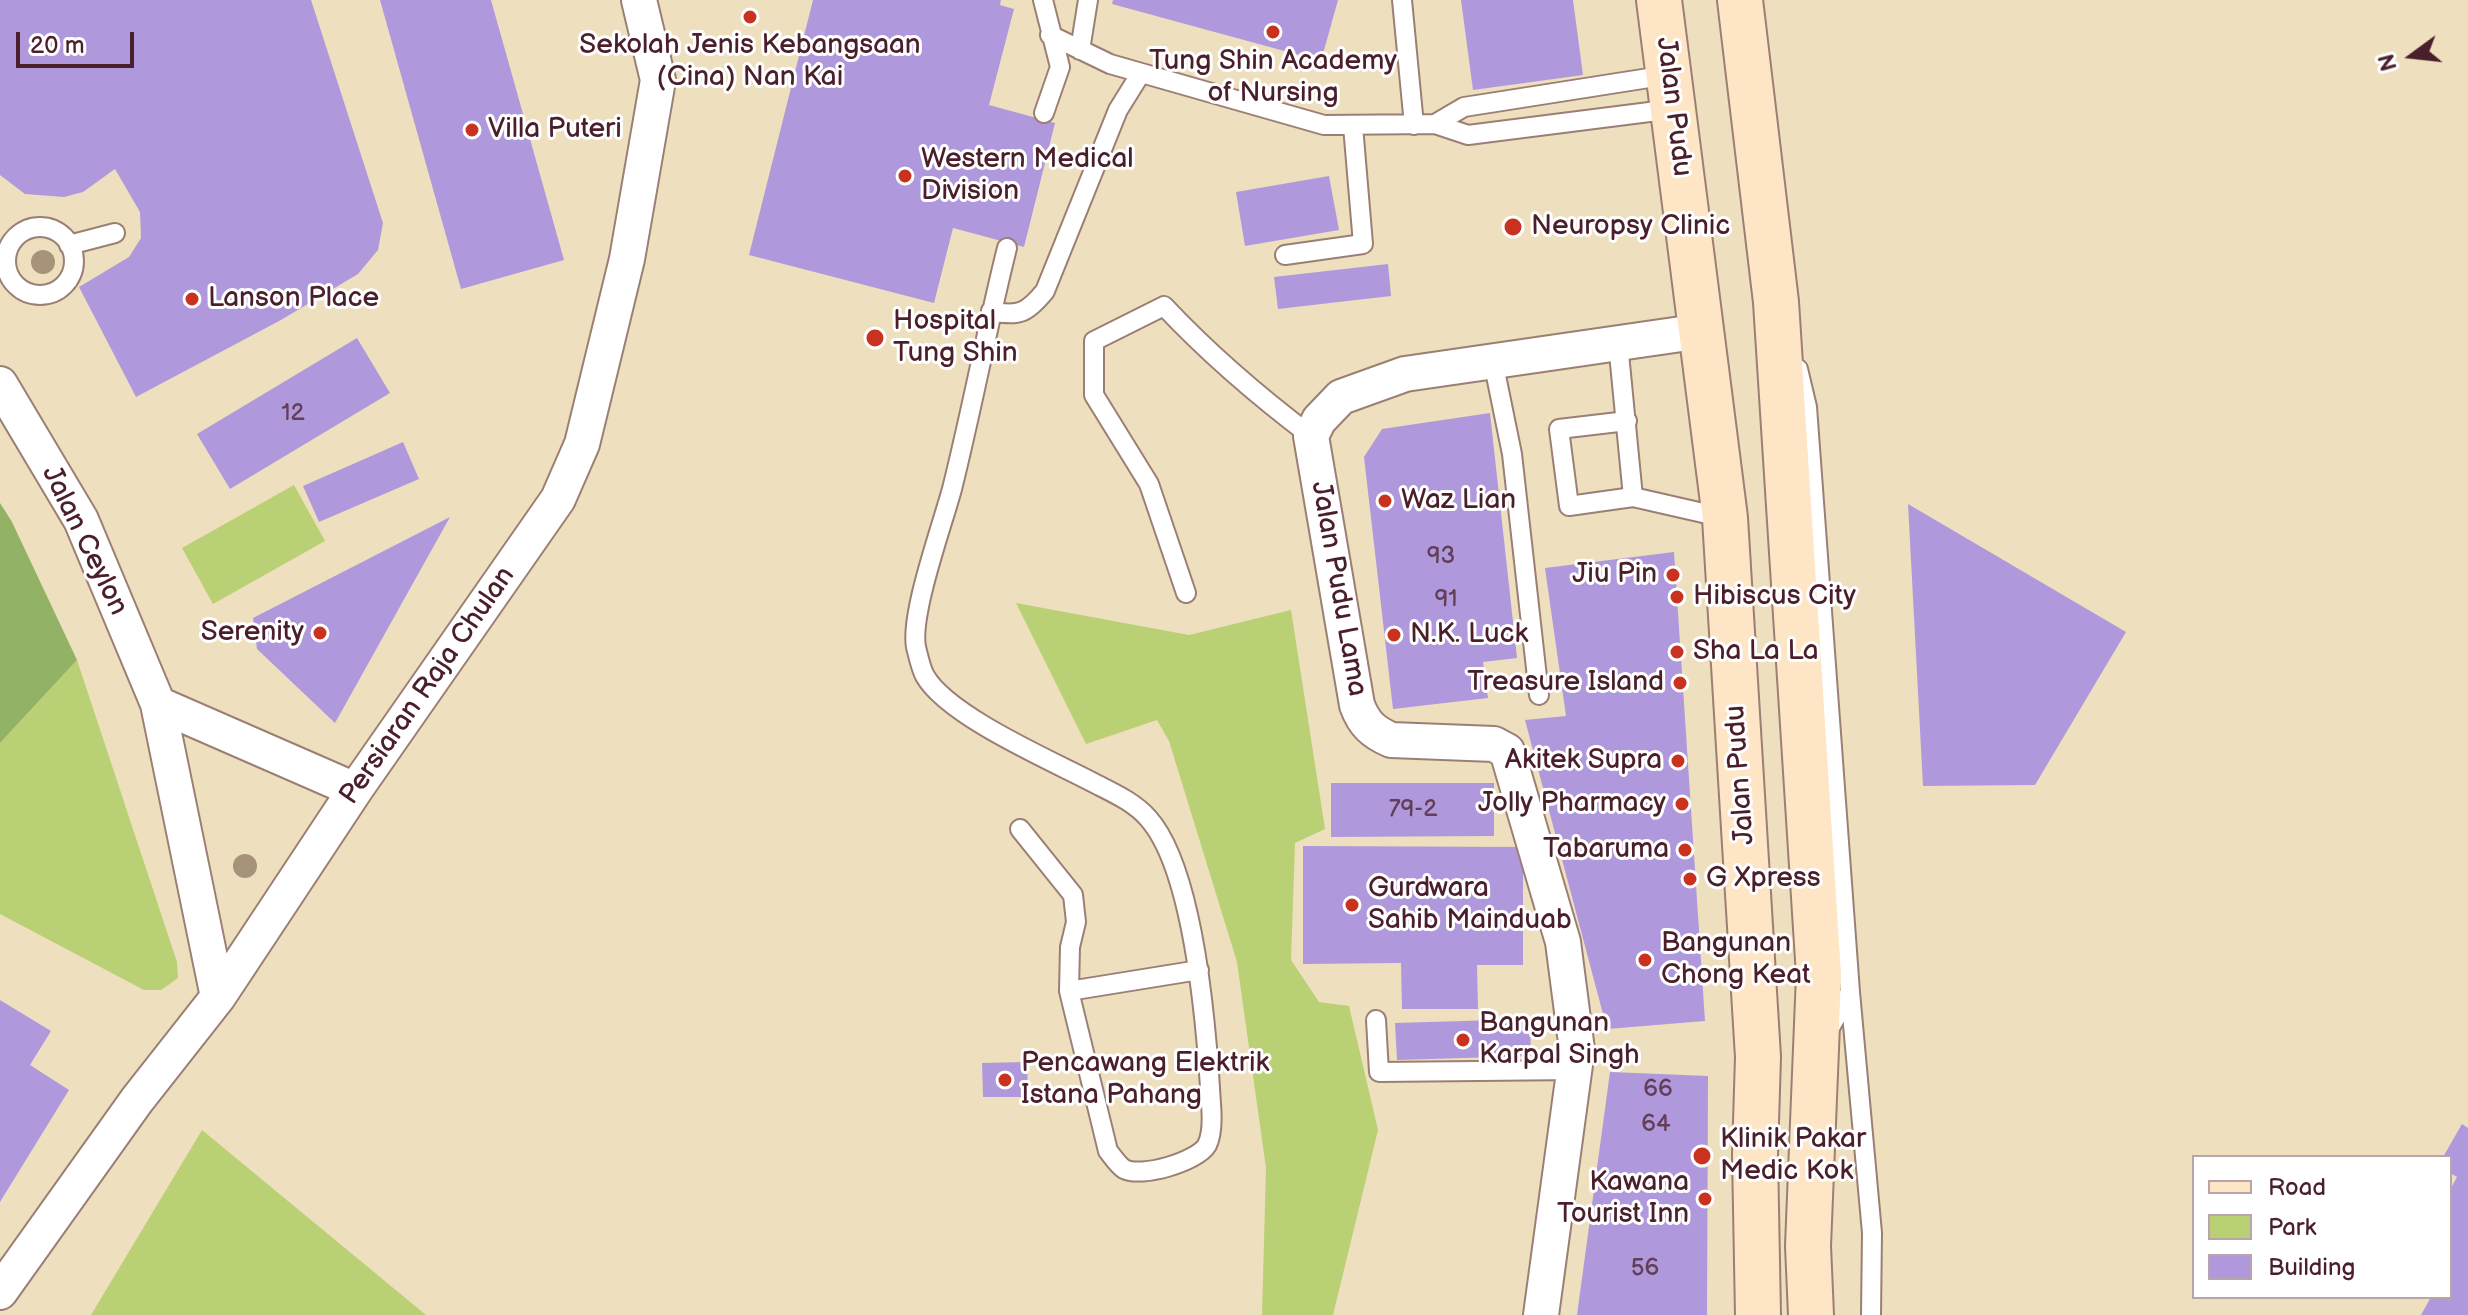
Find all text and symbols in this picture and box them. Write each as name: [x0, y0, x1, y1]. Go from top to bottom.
marker: Sekolah Jenis Kebangsaan (Cina) Nan Kai: [741, 8, 759, 26]
scale bar: [20, 16, 138, 66]
north arrow: [2372, 16, 2452, 96]
marker: Tung Shin Academy of Nursing: [1264, 23, 1282, 41]
place label: Sekolah Jenis Kebangsaan (Cina) Nan Kai: [579, 29, 921, 95]
text: 20 m: [30, 31, 85, 60]
street label: Jalan Pudu: [1648, 35, 1698, 179]
place label: Tung Shin Academy of Nursing: [1149, 45, 1397, 111]
text: N: [2373, 51, 2404, 74]
place label: Villa Puteri: [488, 113, 622, 147]
marker: Villa Puteri: [463, 121, 481, 139]
place label: Western Medical Division: [921, 143, 1134, 209]
marker: Western Medical Division: [896, 167, 914, 185]
place label: Neuropsy Clinic: [1531, 210, 1730, 244]
marker: Neuropsy Clinic: [1502, 216, 1524, 238]
place label: Lanson Place: [208, 282, 379, 316]
marker: Lanson Place: [183, 290, 201, 308]
place label: Hospital Tung Shin: [893, 305, 1018, 371]
marker: Hospital Tung Shin: [864, 327, 886, 349]
house number: 12: [281, 400, 305, 428]
street label: Jalan Ceylon: [33, 461, 135, 621]
street label: Jalan Pudu Lama: [1303, 479, 1373, 699]
place label: Waz Lian: [1401, 484, 1516, 518]
marker: Waz Lian: [1376, 492, 1394, 510]
house number: 93: [1427, 543, 1455, 571]
place label: Jiu Pin: [1572, 558, 1657, 592]
street label: Persiaran Raja Chulan: [333, 561, 523, 811]
marker: Jiu Pin: [1664, 566, 1682, 584]
place label: Hibiscus City: [1693, 580, 1856, 614]
house number: 91: [1434, 586, 1458, 614]
marker: Hibiscus City: [1668, 588, 1686, 606]
place label: Serenity: [201, 616, 304, 650]
place label: N.K. Luck: [1410, 618, 1528, 652]
marker: Serenity: [311, 624, 329, 642]
marker: N.K. Luck: [1385, 626, 1403, 644]
place label: Sha La La: [1693, 635, 1819, 669]
marker: Sha La La: [1668, 643, 1686, 661]
place label: Treasure Island: [1467, 666, 1664, 700]
marker: Treasure Island: [1671, 674, 1689, 692]
street label: Jalan Pudu: [1719, 704, 1763, 846]
place label: Akitek Supra: [1505, 744, 1662, 778]
marker: Akitek Supra: [1669, 752, 1687, 770]
place label: Jolly Pharmacy: [1478, 787, 1666, 821]
marker: Jolly Pharmacy: [1673, 795, 1691, 813]
house number: 79-2: [1389, 796, 1437, 824]
place label: Tabaruma: [1543, 833, 1669, 867]
marker: Tabaruma: [1676, 841, 1694, 859]
place label: G Xpress: [1706, 862, 1821, 896]
marker: G Xpress: [1681, 870, 1699, 888]
place label: Gurdwara Sahib Mainduab: [1368, 872, 1572, 938]
marker: Gurdwara Sahib Mainduab: [1343, 896, 1361, 914]
place label: Bangunan Chong Keat: [1661, 927, 1811, 993]
marker: Bangunan Chong Keat: [1636, 951, 1654, 969]
place label: Bangunan Karpal Singh: [1479, 1007, 1640, 1073]
marker: Bangunan Karpal Singh: [1454, 1031, 1472, 1049]
place label: Pencawang Elektrik Istana Pahang: [1021, 1047, 1269, 1113]
marker: Pencawang Elektrik Istana Pahang: [996, 1071, 1014, 1089]
house number: 66: [1643, 1076, 1673, 1104]
house number: 64: [1641, 1111, 1671, 1139]
place label: Klinik Pakar Medic Kok: [1720, 1123, 1866, 1189]
marker: Klinik Pakar Medic Kok: [1691, 1145, 1713, 1167]
legend: [2192, 1155, 2452, 1299]
place label: Kawana Tourist Inn: [1557, 1166, 1689, 1232]
text: Road: [2268, 1173, 2326, 1202]
marker: Kawana Tourist Inn: [1696, 1190, 1714, 1208]
text: Park: [2268, 1213, 2316, 1242]
text: Building: [2268, 1253, 2355, 1282]
house number: 56: [1631, 1255, 1659, 1283]

